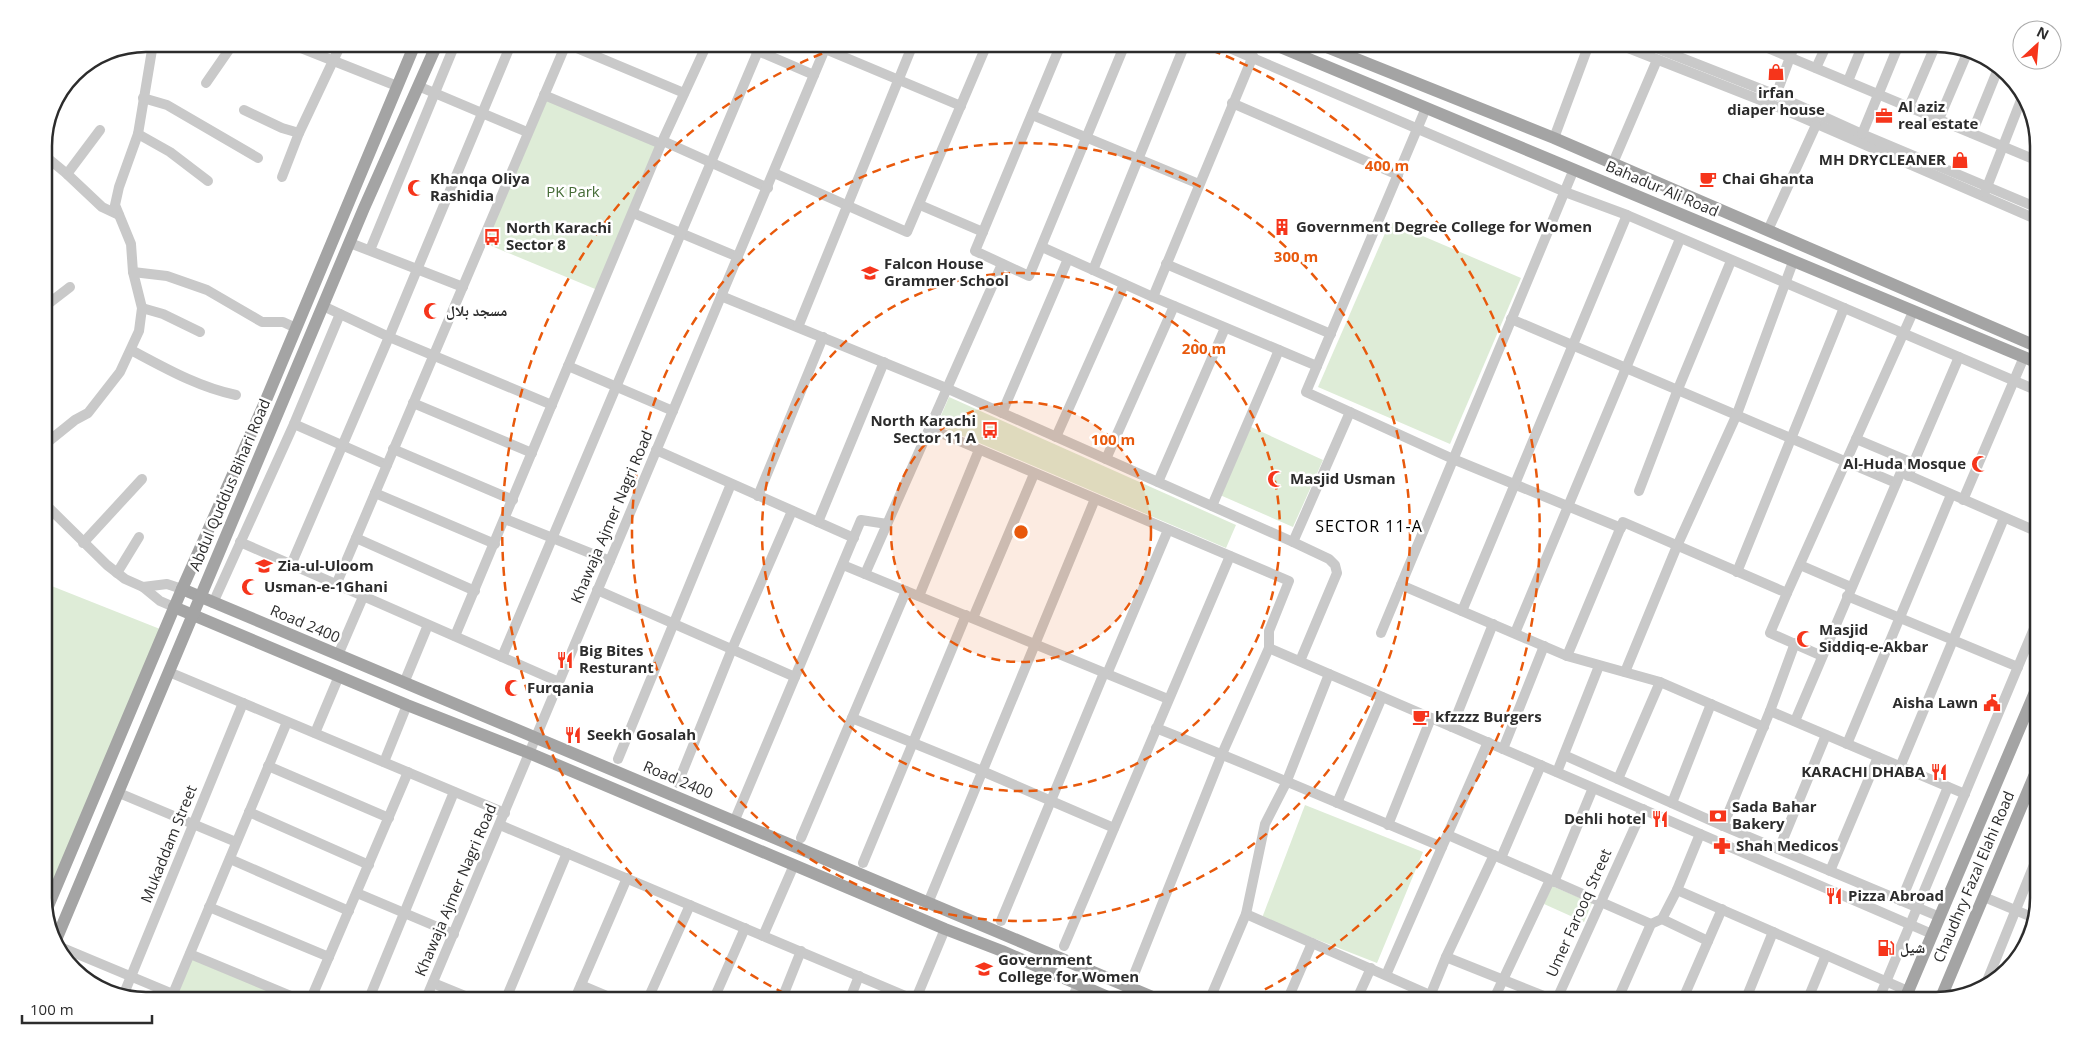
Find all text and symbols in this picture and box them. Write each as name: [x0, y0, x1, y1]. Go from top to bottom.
north arrow: [2012, 20, 2062, 70]
text: N: [2034, 22, 2052, 44]
shop icon: irfan diaper house: [1766, 62, 1786, 82]
place label: irfan diaper house: [1727, 82, 1825, 119]
place label: Al aziz real estate: [1898, 96, 1979, 133]
office icon: Al aziz real estate: [1874, 106, 1894, 126]
place label: MH DRYCLEANER: [1819, 149, 1946, 169]
shop icon: MH DRYCLEANER: [1950, 150, 1970, 170]
text: 400 m: [1365, 155, 1409, 175]
street label: Bahadur Ali Road: [1603, 155, 1722, 221]
place label: Khanqa Oliya Rashidia: [430, 168, 530, 205]
place label: Chai Ghanta: [1722, 168, 1814, 188]
cafe icon: Chai Ghanta: [1698, 169, 1718, 189]
mosque icon: Khanqa Oliya Rashidia: [406, 178, 426, 198]
park label: PK Park: [546, 181, 600, 201]
place label: Government Degree College for Women: [1296, 216, 1592, 236]
place label: North Karachi Sector 8: [506, 217, 612, 254]
building icon: Government Degree College for Women: [1272, 217, 1292, 237]
bus stop icon: North Karachi Sector 8: [482, 227, 502, 247]
text: 300 m: [1274, 246, 1318, 266]
place label: Falcon House Grammer School: [884, 253, 1009, 290]
school or university icon: Falcon House Grammer School: [860, 263, 880, 283]
place label: مسجد بلال: [446, 300, 507, 320]
mosque icon: مسجد بلال: [422, 301, 442, 321]
text: 200 m: [1182, 338, 1226, 358]
street label: Abdul Quddus Bihari Road: [184, 396, 274, 574]
place label: North Karachi Sector 11 A: [870, 410, 977, 447]
bus stop icon: North Karachi Sector 11 A: [980, 420, 1000, 440]
street label: Khawaja Ajmer Nagri Road: [566, 427, 657, 606]
text: 100 m: [1091, 429, 1135, 449]
place label: Al-Huda Mosque: [1843, 453, 1966, 473]
mosque icon: Al-Huda Mosque: [1970, 454, 1990, 474]
place label: Masjid Usman: [1290, 468, 1396, 488]
mosque icon: Masjid Usman: [1266, 469, 1286, 489]
district label: SECTOR 11-A: [1315, 515, 1423, 537]
centre of rings: [1012, 523, 1030, 541]
place label: Zia-ul-Uloom: [278, 555, 374, 575]
school or university icon: Zia-ul-Uloom: [254, 556, 274, 576]
place label: Usman-e-1Ghani: [264, 576, 388, 596]
mosque icon: Usman-e-1Ghani: [240, 577, 260, 597]
street label: Road 2400: [267, 599, 343, 647]
place label: Masjid Siddiq-e-Akbar: [1819, 619, 1929, 656]
mosque icon: Masjid Siddiq-e-Akbar: [1795, 629, 1815, 649]
place label: Big Bites Resturant: [579, 640, 654, 677]
restaurant icon: Big Bites Resturant: [555, 650, 575, 670]
place label: Furqania: [527, 677, 594, 697]
mosque icon: Furqania: [503, 678, 523, 698]
place label: Aisha Lawn: [1893, 692, 1978, 712]
public building icon: Aisha Lawn: [1982, 693, 2002, 713]
place label: kfzzzz Burgers: [1435, 706, 1542, 726]
cafe icon: kfzzzz Burgers: [1411, 707, 1431, 727]
place label: Seekh Gosalah: [587, 724, 696, 744]
restaurant icon: Seekh Gosalah: [563, 725, 583, 745]
street label: Road 2400: [640, 755, 716, 803]
place label: KARACHI DHABA: [1801, 761, 1926, 781]
restaurant icon: KARACHI DHABA: [1929, 762, 1949, 782]
street label: Mukaddam Street: [135, 782, 201, 905]
street label: Chaudhry Fazal Elahi Road: [1928, 788, 2018, 965]
place label: Sada Bahar Bakery: [1732, 796, 1817, 833]
street label: Khawaja Ajmer Nagri Road: [410, 800, 501, 979]
bank icon: Sada Bahar Bakery: [1708, 806, 1728, 826]
place label: Dehli hotel: [1564, 808, 1646, 828]
restaurant icon: Dehli hotel: [1650, 809, 1670, 829]
place label: Shah Medicos: [1736, 835, 1838, 855]
pharmacy icon: Shah Medicos: [1712, 836, 1732, 856]
street label: Umer Farooq Street: [1541, 845, 1615, 980]
place label: Pizza Abroad: [1848, 885, 1944, 905]
restaurant icon: Pizza Abroad: [1824, 886, 1844, 906]
place label: شیل: [1900, 937, 1925, 957]
fuel station icon: شیل: [1876, 938, 1896, 958]
place label: Government College for Women: [998, 949, 1139, 986]
school or university icon: Government College for Women: [974, 959, 994, 979]
scale bar: [22, 992, 152, 1024]
text: 100 m: [30, 999, 74, 1019]

